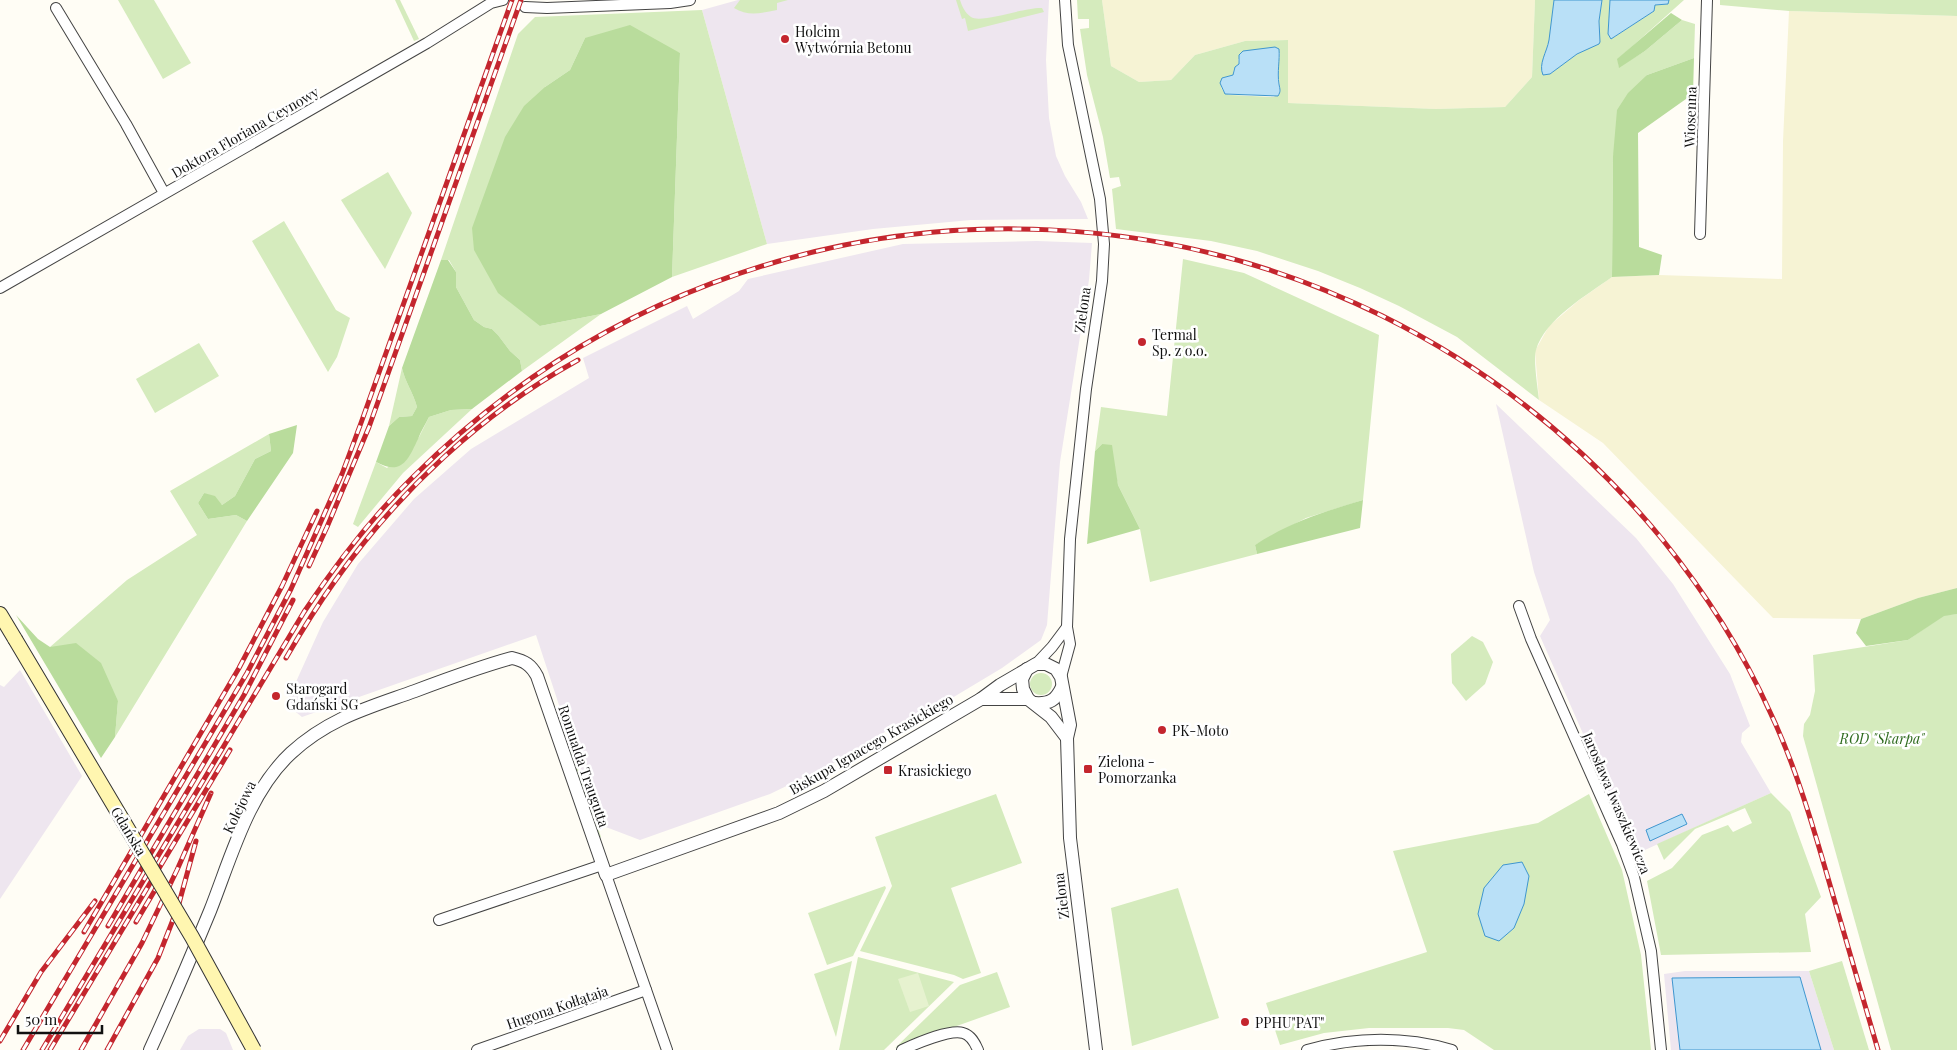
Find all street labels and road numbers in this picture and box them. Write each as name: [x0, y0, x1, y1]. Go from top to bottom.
street label: Doktora Floriana Ceynowy: [168, 82, 322, 182]
street label: Wiosenna: [1679, 86, 1701, 149]
street label: Zielona: [1069, 286, 1095, 334]
street label: Biskupa Ignacego Krasickiego: [786, 690, 956, 798]
street label: Romualda Traugutta: [554, 702, 614, 830]
street label: Jarosława Iwaszkiewicza: [1578, 728, 1656, 877]
street label: Kolejowa: [218, 777, 260, 837]
street label: Gdańska: [107, 803, 151, 859]
street label: Zielona: [1049, 872, 1073, 920]
street label: Hugona Kołłątaja: [504, 981, 610, 1033]

